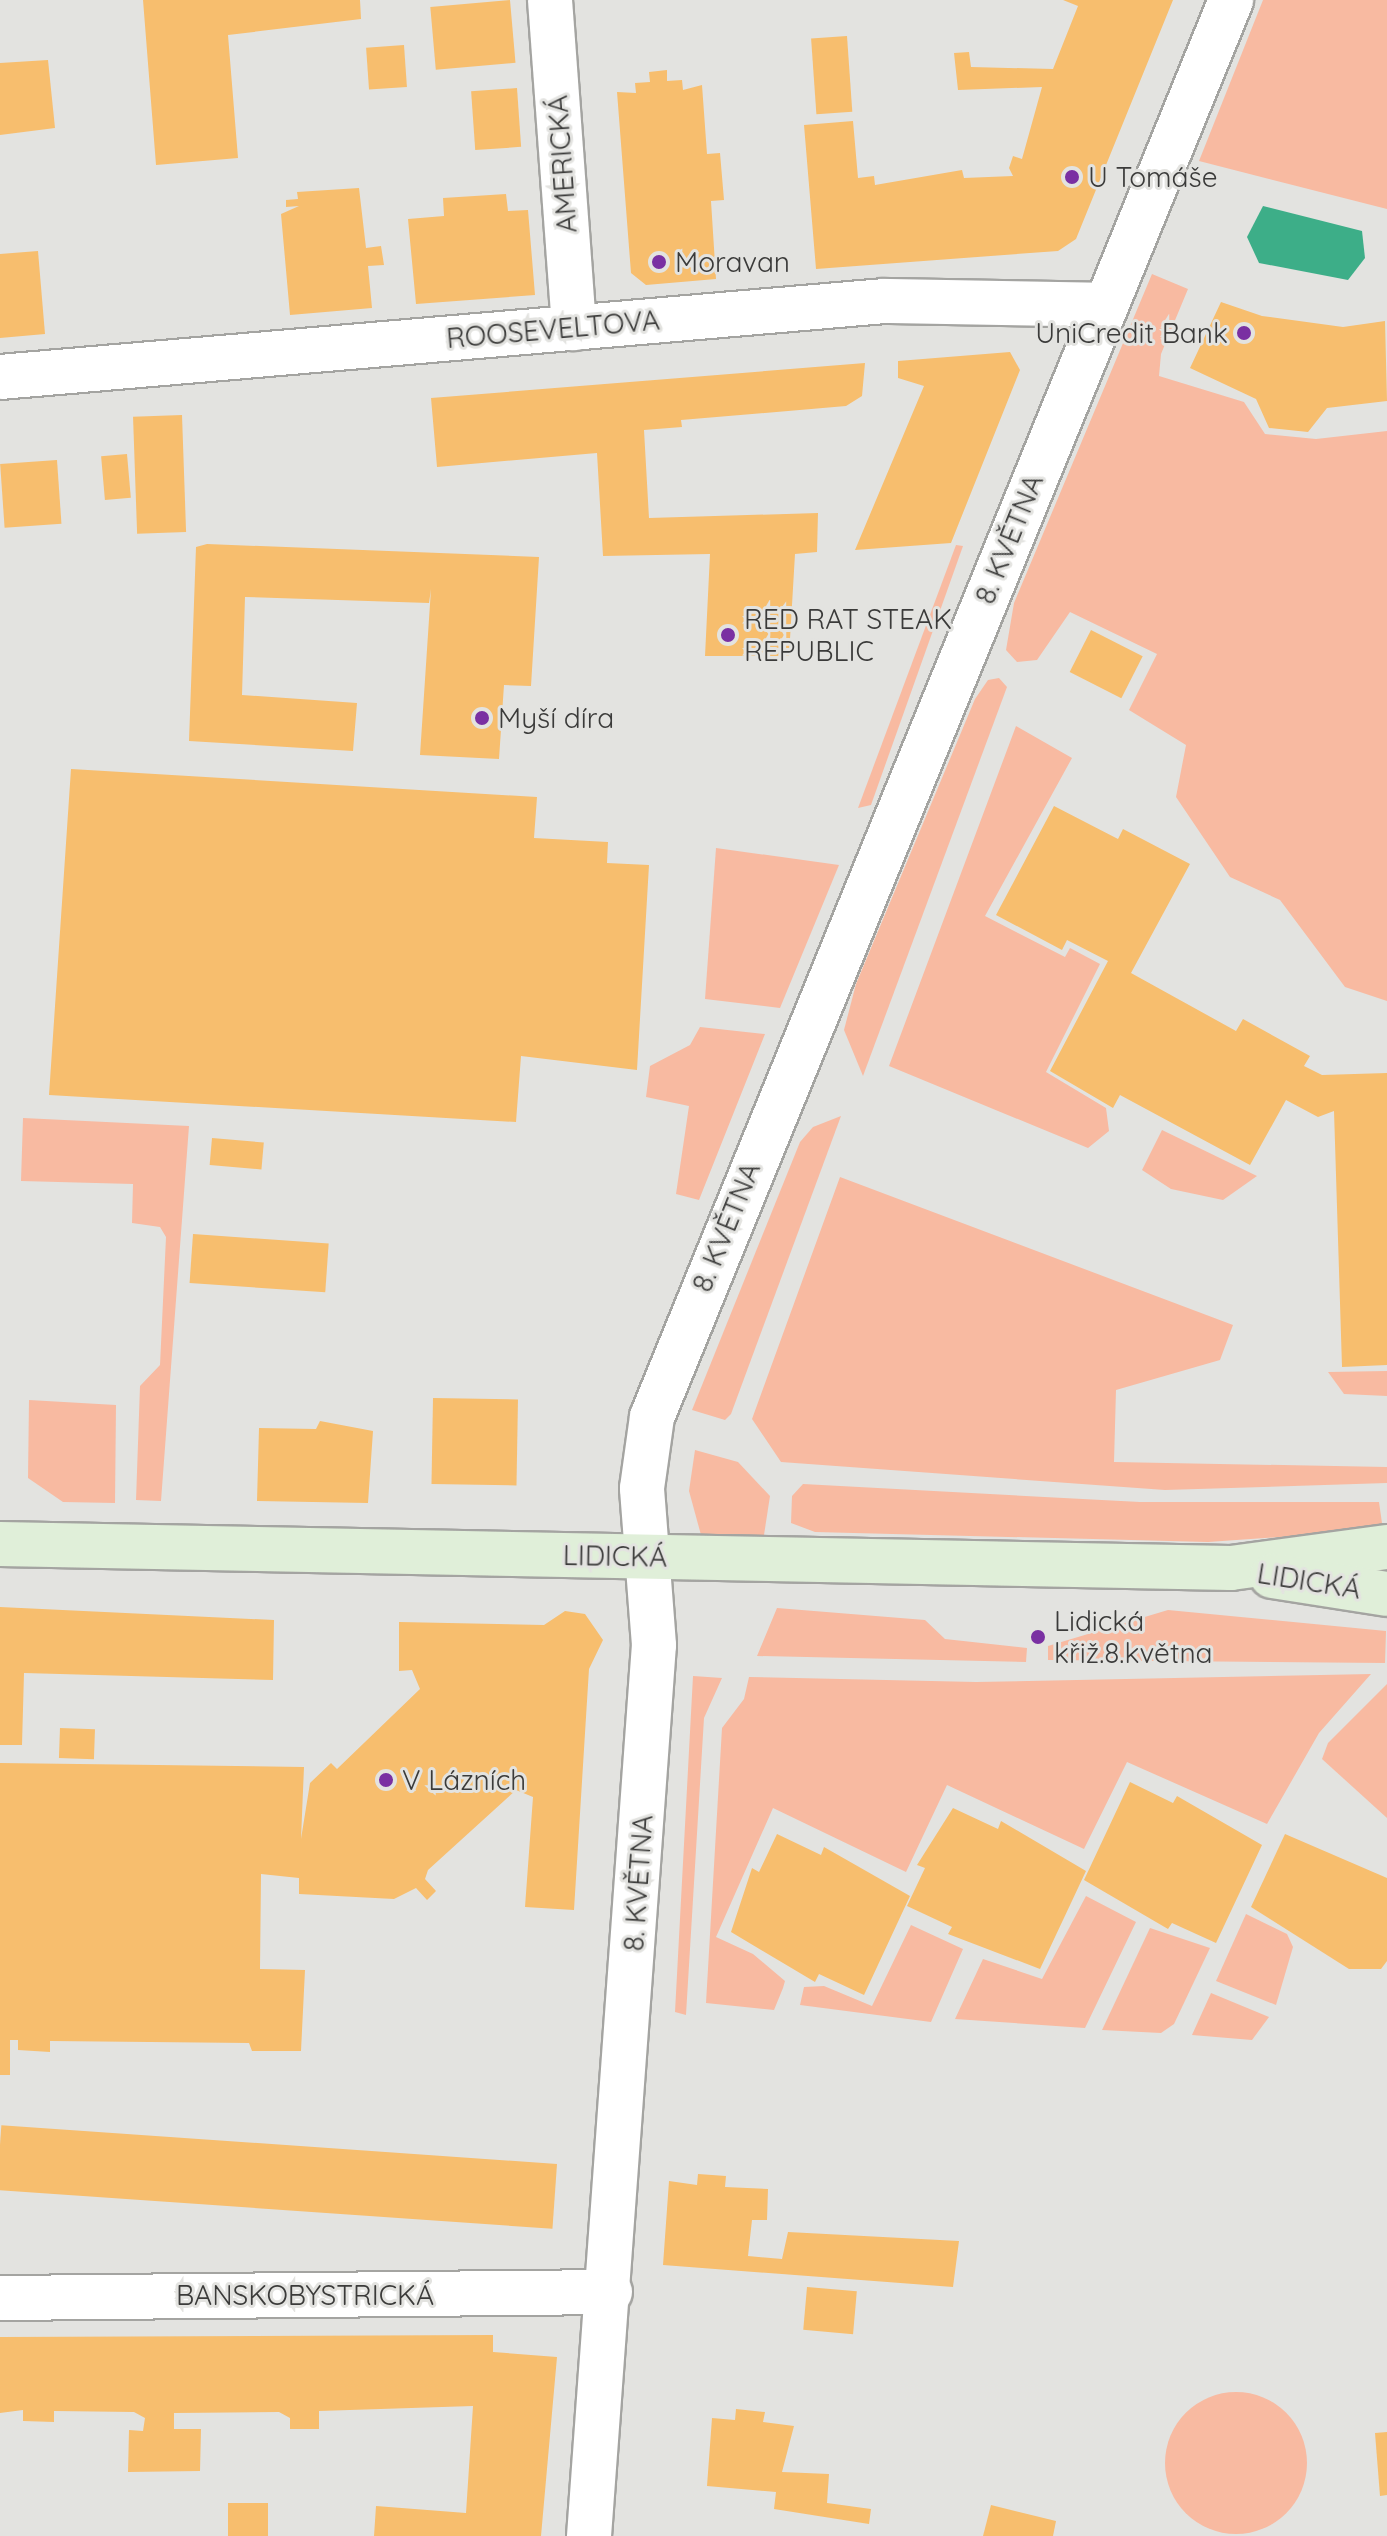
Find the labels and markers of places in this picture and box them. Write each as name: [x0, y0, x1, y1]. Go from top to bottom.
place label: U Tomáše: [1088, 160, 1218, 194]
marker: U Tomáše: [1063, 168, 1081, 186]
place label: Moravan: [675, 245, 790, 279]
marker: Moravan: [650, 253, 668, 271]
place label: UniCredit Bank: [1035, 316, 1228, 350]
marker: UniCredit Bank: [1235, 324, 1253, 342]
place label: RED RAT STEAK REPUBLIC: [744, 602, 952, 668]
marker: RED RAT STEAK REPUBLIC: [719, 626, 737, 644]
place label: Myší díra: [498, 701, 614, 735]
marker: Myší díra: [473, 709, 491, 727]
place label: Lidická křiž.8.května: [1054, 1604, 1213, 1670]
marker: Lidická křiž.8.května: [1029, 1628, 1047, 1646]
place label: V Lázních: [402, 1763, 526, 1797]
marker: V Lázních: [377, 1771, 395, 1789]

